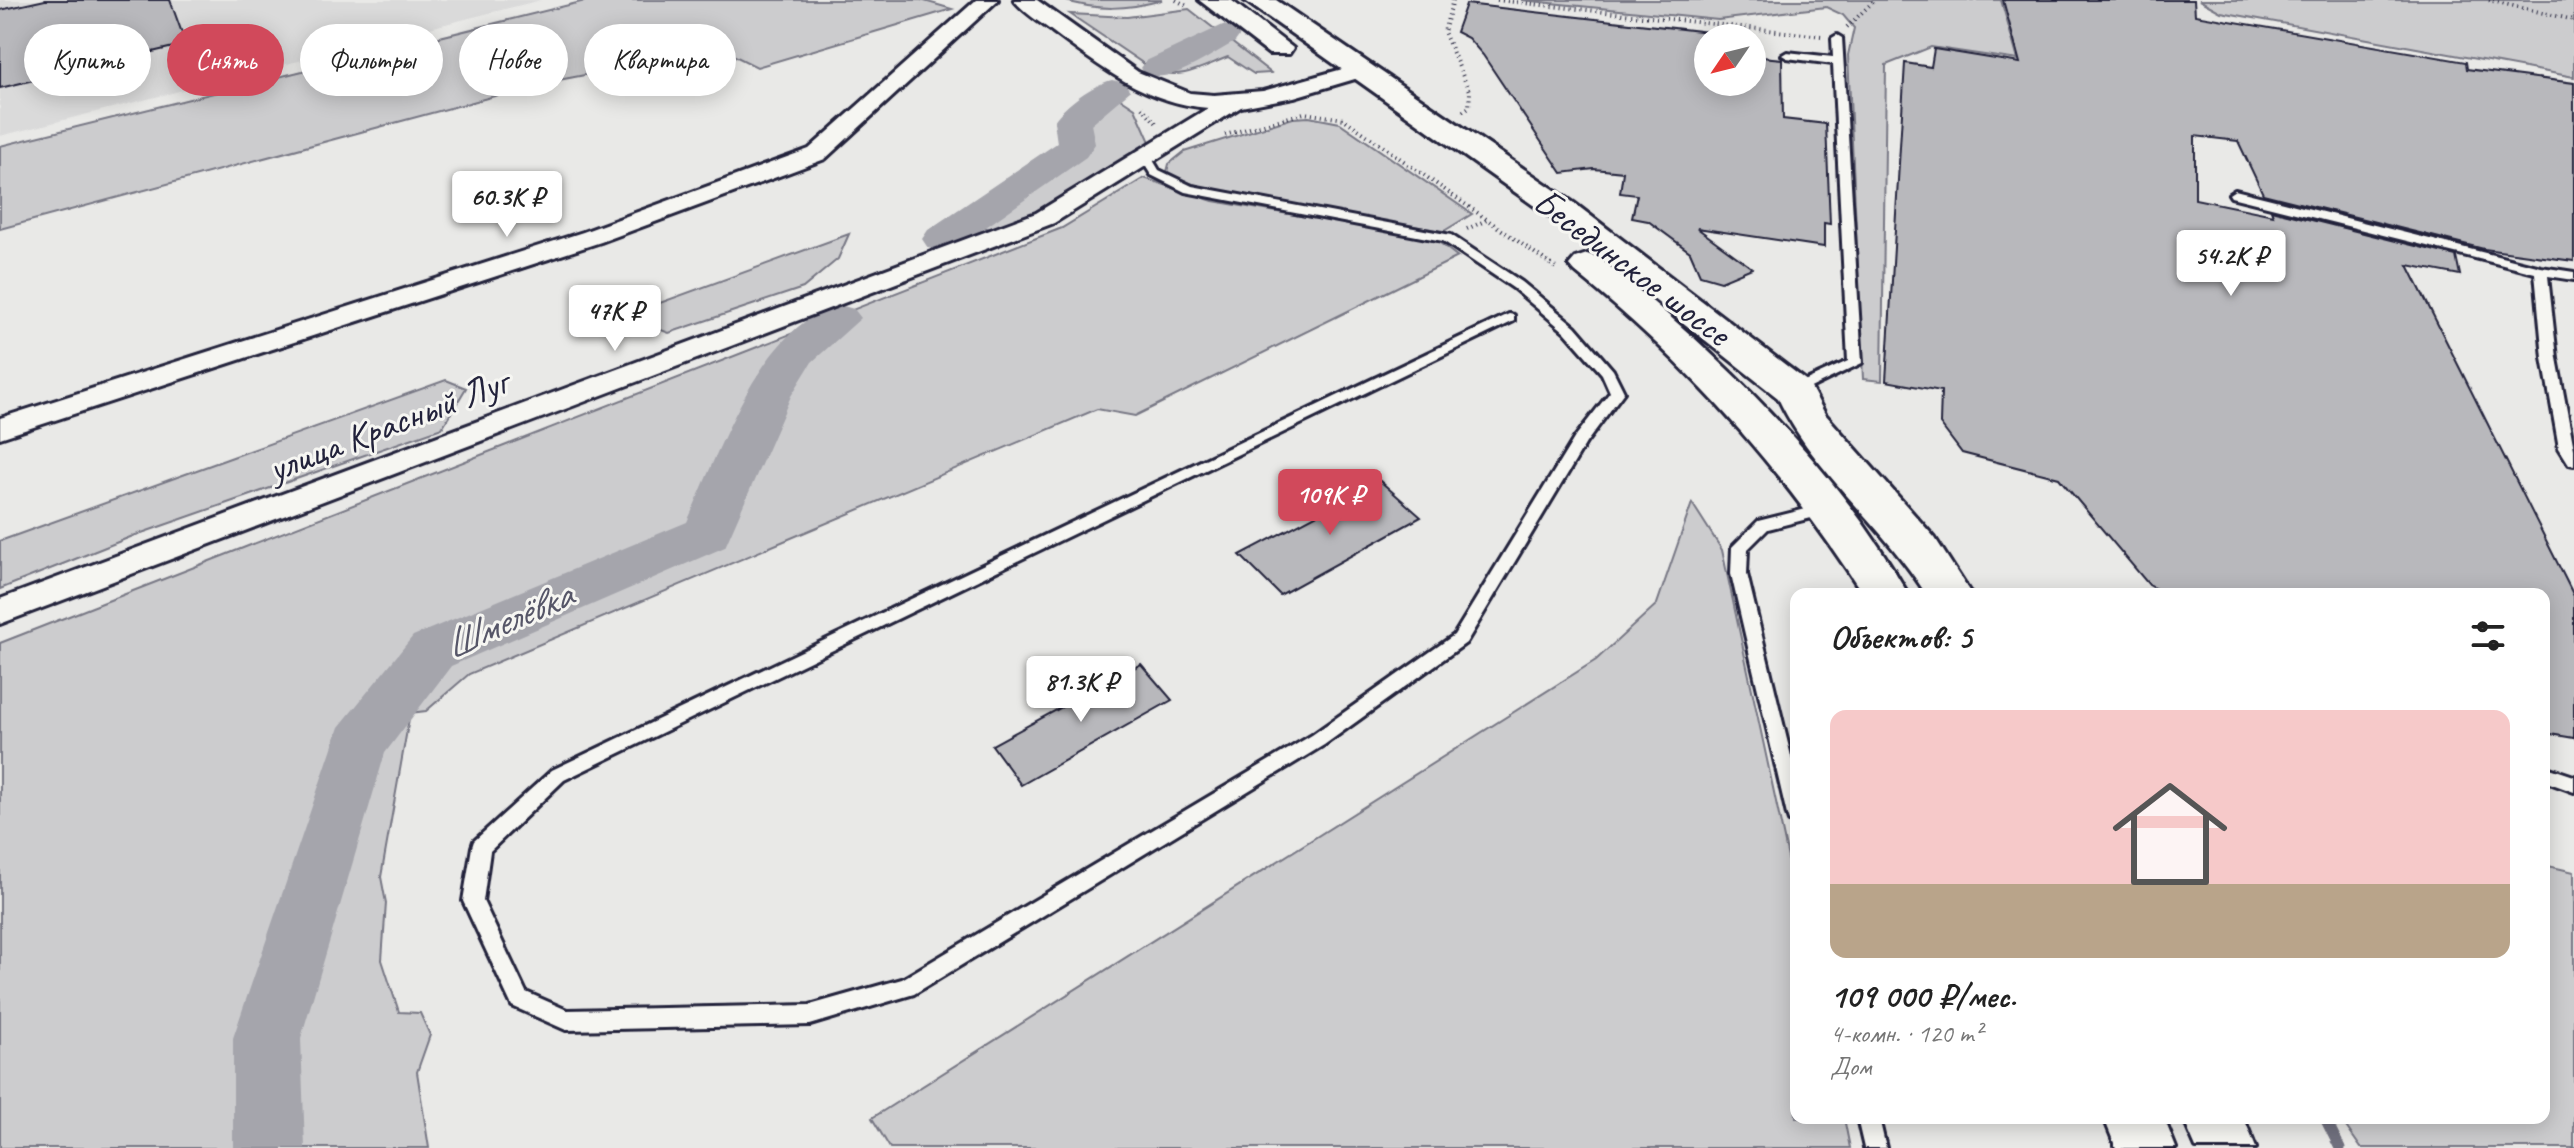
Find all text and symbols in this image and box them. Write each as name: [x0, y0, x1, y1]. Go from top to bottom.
chip: Купить: [24, 24, 151, 96]
chip: Снять: [167, 24, 284, 96]
chip: Фильтры: [300, 24, 443, 96]
chip: Новое: [459, 24, 568, 96]
chip: Квартира: [584, 24, 736, 96]
north arrow: [1694, 24, 1766, 96]
map controls: [1694, 24, 1766, 96]
pin: 60.3K ₽: [433, 171, 581, 239]
street label: Бесединское шоссе: [1524, 178, 1742, 358]
text: 60.3K ₽: [470, 180, 544, 213]
pin: 54.2K ₽: [2157, 230, 2305, 298]
text: 54.2K ₽: [2195, 239, 2267, 272]
pin: 47K ₽: [559, 285, 671, 353]
text: 47K ₽: [587, 294, 643, 327]
street label: улица Красный Луг: [260, 356, 519, 493]
pin: 109K ₽: [1265, 469, 1395, 537]
text: 109K ₽: [1296, 478, 1364, 511]
water label: Шмелёвка: [436, 568, 583, 670]
icon: filters: [2466, 614, 2510, 658]
text: Объектов: 5: [1830, 615, 1972, 658]
pin: 81.3K ₽: [1007, 656, 1155, 724]
text: 81.3K ₽: [1044, 665, 1118, 698]
icon: home: [2098, 762, 2242, 906]
text: 109 000 ₽/мес.: [1830, 974, 2016, 1017]
text: 4-комн. · 120 m²: [1830, 1017, 1982, 1050]
text: Дом: [1830, 1050, 1872, 1083]

